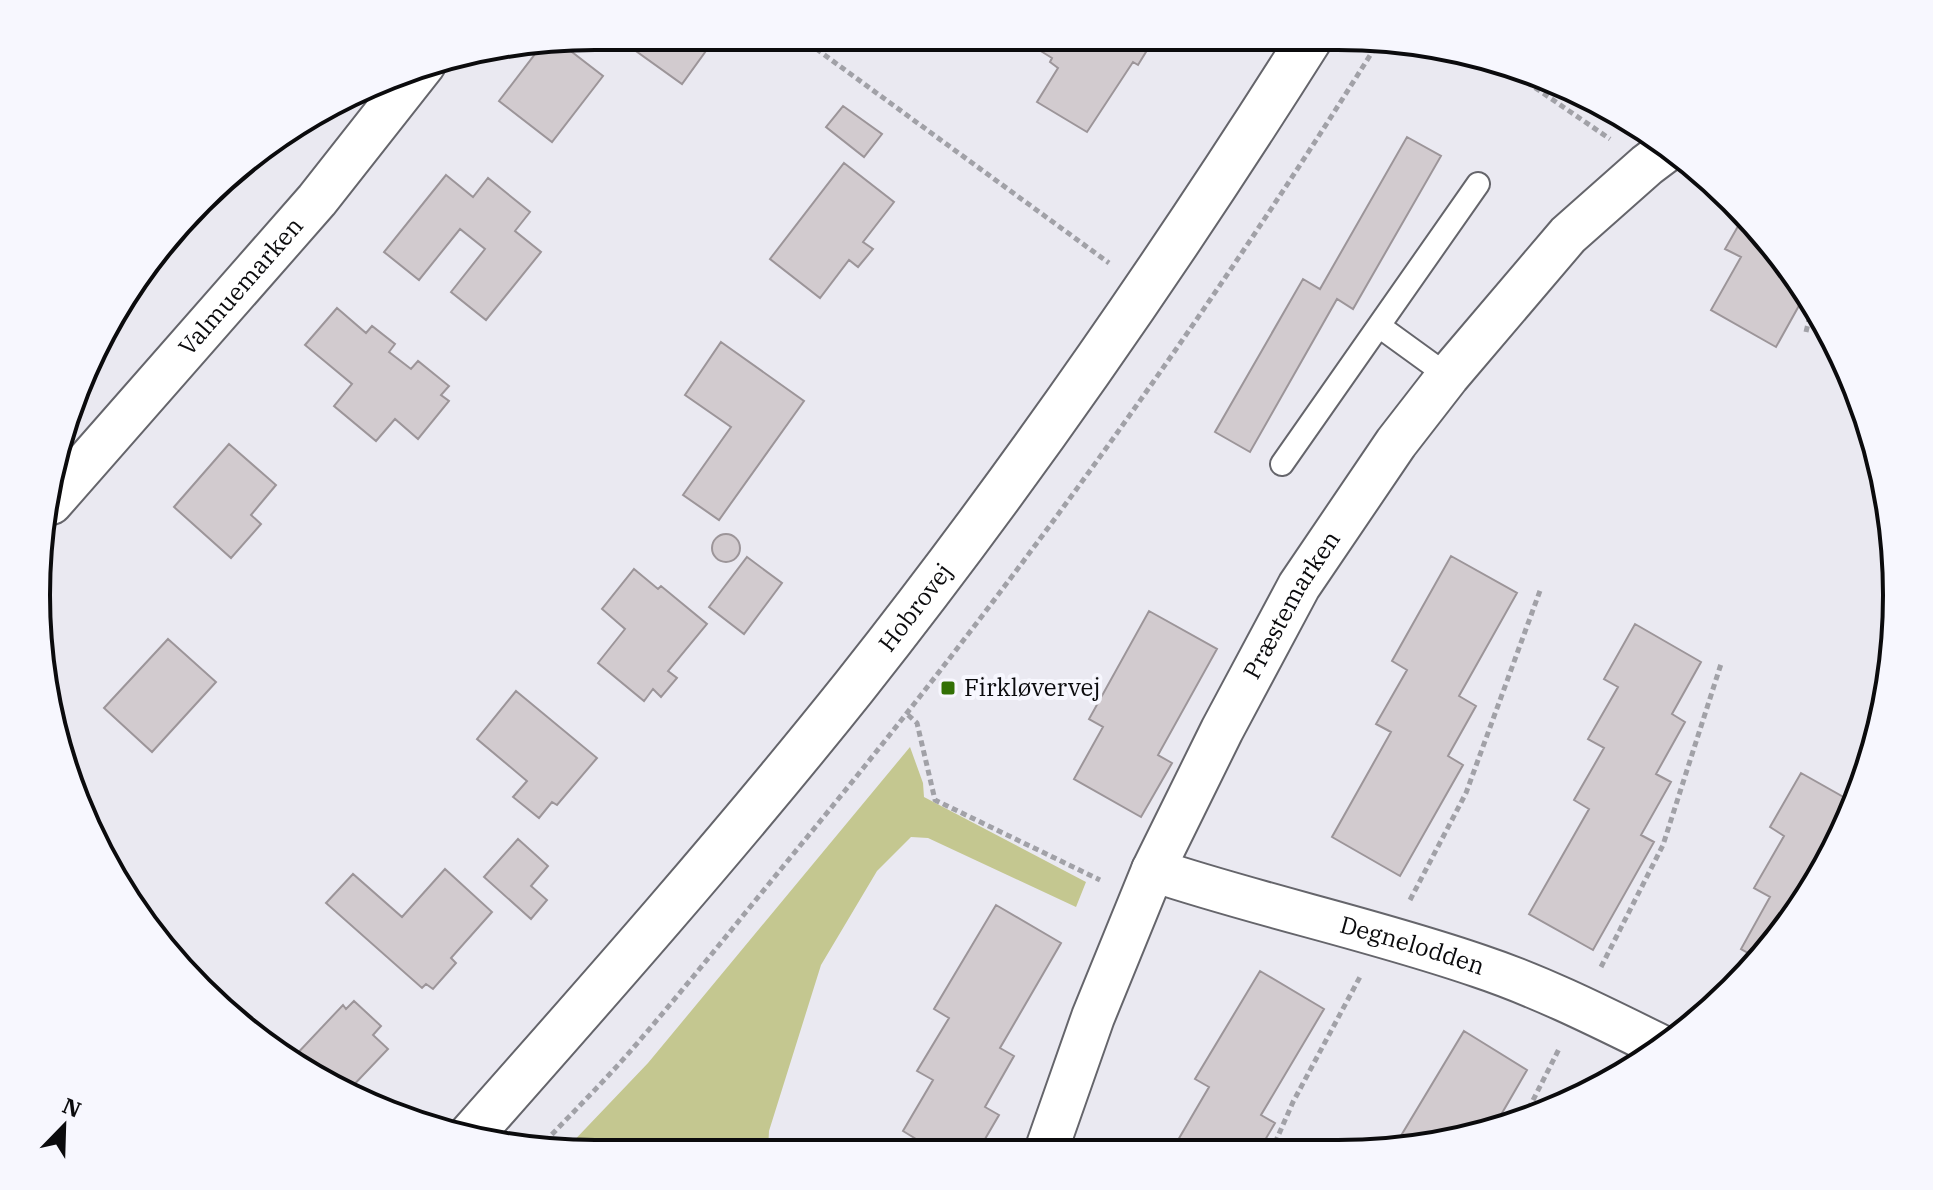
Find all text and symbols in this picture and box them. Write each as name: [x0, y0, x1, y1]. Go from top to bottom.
street label: Valmuemarken: [171, 210, 310, 362]
street label: Præstemarken: [1235, 524, 1347, 684]
street label: Hobrovej: [871, 556, 959, 658]
place label: Firkløvervej: [964, 671, 1101, 703]
marker: Firkløvervej: [939, 679, 957, 697]
street label: Degnelodden: [1337, 908, 1489, 982]
north arrow: [24, 1086, 104, 1166]
text: N: [58, 1090, 86, 1124]

